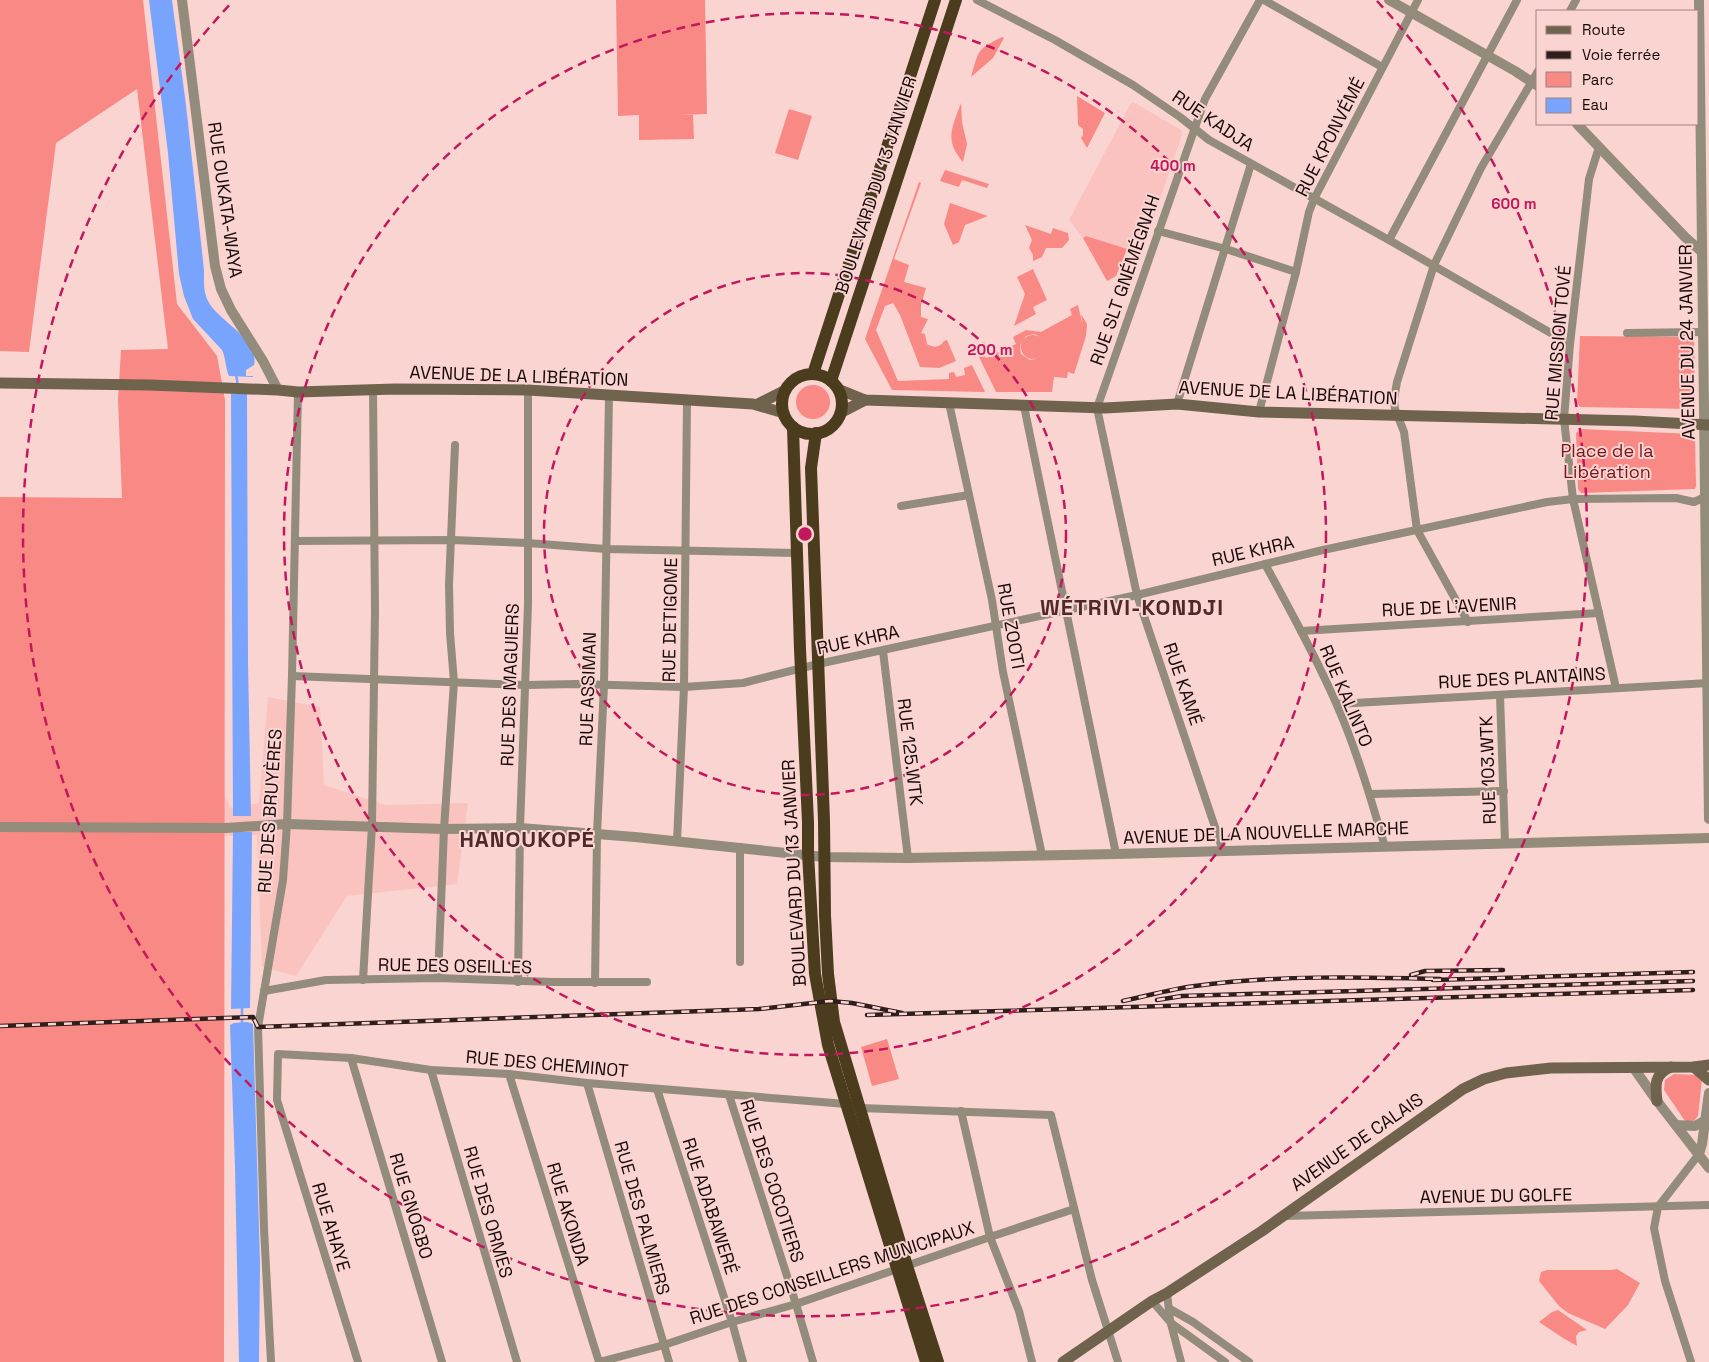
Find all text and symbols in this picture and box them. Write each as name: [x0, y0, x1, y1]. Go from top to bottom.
legend: [1536, 10, 1699, 125]
text: Route: [1582, 20, 1626, 39]
text: Voie ferrée: [1582, 45, 1660, 64]
text: Parc: [1582, 70, 1614, 89]
street label: BOULEVARD DU 13 JANVIER: [829, 73, 922, 297]
street label: RUE KPONVÉMÉ: [1290, 73, 1370, 200]
street label: RUE KADJA: [1168, 85, 1259, 156]
text: Eau: [1582, 95, 1608, 114]
street label: RUE OUKATA-WAYA: [203, 120, 248, 280]
text: 400 m: [1150, 156, 1196, 175]
street label: RUE SLT GNÉMÉGNAH: [1085, 192, 1165, 368]
text: 600 m: [1491, 194, 1537, 213]
street label: AVENUE DU 24 JANVIER: [1673, 244, 1700, 440]
street label: RUE MISSION TOVÉ: [1539, 264, 1576, 422]
text: 200 m: [968, 340, 1012, 359]
street label: AVENUE DE LA LIBÉRATION: [409, 360, 629, 391]
street label: AVENUE DE LA LIBÉRATION: [1178, 375, 1398, 410]
park label: Place de la Libération: [1560, 439, 1654, 483]
centre of rings: [796, 525, 814, 543]
street label: RUE KHRA: [1210, 530, 1296, 571]
street label: RUE DETIGOME: [657, 557, 682, 683]
street label: RUE ZOOTI: [993, 581, 1030, 671]
street label: RUE DE L'AVENIR: [1381, 591, 1517, 622]
district label: WÉTRIVI-KONDJI: [1040, 593, 1224, 621]
street label: RUE DES MAGUIERS: [495, 603, 524, 767]
street label: RUE KHRA: [815, 620, 901, 659]
street label: RUE ASSIMAN: [574, 631, 601, 747]
street label: RUE KAMÉ: [1159, 639, 1208, 728]
street label: RUE KALINTO: [1315, 641, 1378, 750]
street label: RUE DES PLANTAINS: [1438, 662, 1606, 693]
street label: RUE 125.WTK: [892, 697, 929, 807]
street label: RUE 103.WTK: [1474, 715, 1501, 825]
street label: RUE DES BRUYÈRES: [252, 728, 287, 894]
street label: BOULEVARD DU 13 JANVIER: [776, 759, 811, 987]
street label: AVENUE DE LA NOUVELLE MARCHE: [1123, 816, 1409, 849]
district label: HANOUKOPÉ: [459, 825, 595, 853]
street label: RUE DES OSEILLES: [378, 953, 532, 978]
street label: RUE DES CHEMINOT: [465, 1045, 630, 1082]
street label: AVENUE DE CALAIS: [1286, 1087, 1427, 1196]
street label: RUE DES COCOTIERS: [735, 1096, 810, 1265]
street label: RUE ADABAWERÉ: [678, 1135, 743, 1277]
street label: RUE DES PALMIERS: [609, 1138, 675, 1298]
street label: RUE DES ORMES: [459, 1143, 518, 1280]
street label: RUE GNOGBO: [384, 1150, 439, 1262]
street label: RUE AKONDA: [542, 1159, 595, 1268]
street label: RUE AHAYE: [307, 1179, 356, 1274]
street label: AVENUE DU GOLFE: [1420, 1183, 1572, 1208]
street label: RUE DES CONSEILLERS MUNICIPAUX: [687, 1216, 977, 1330]

